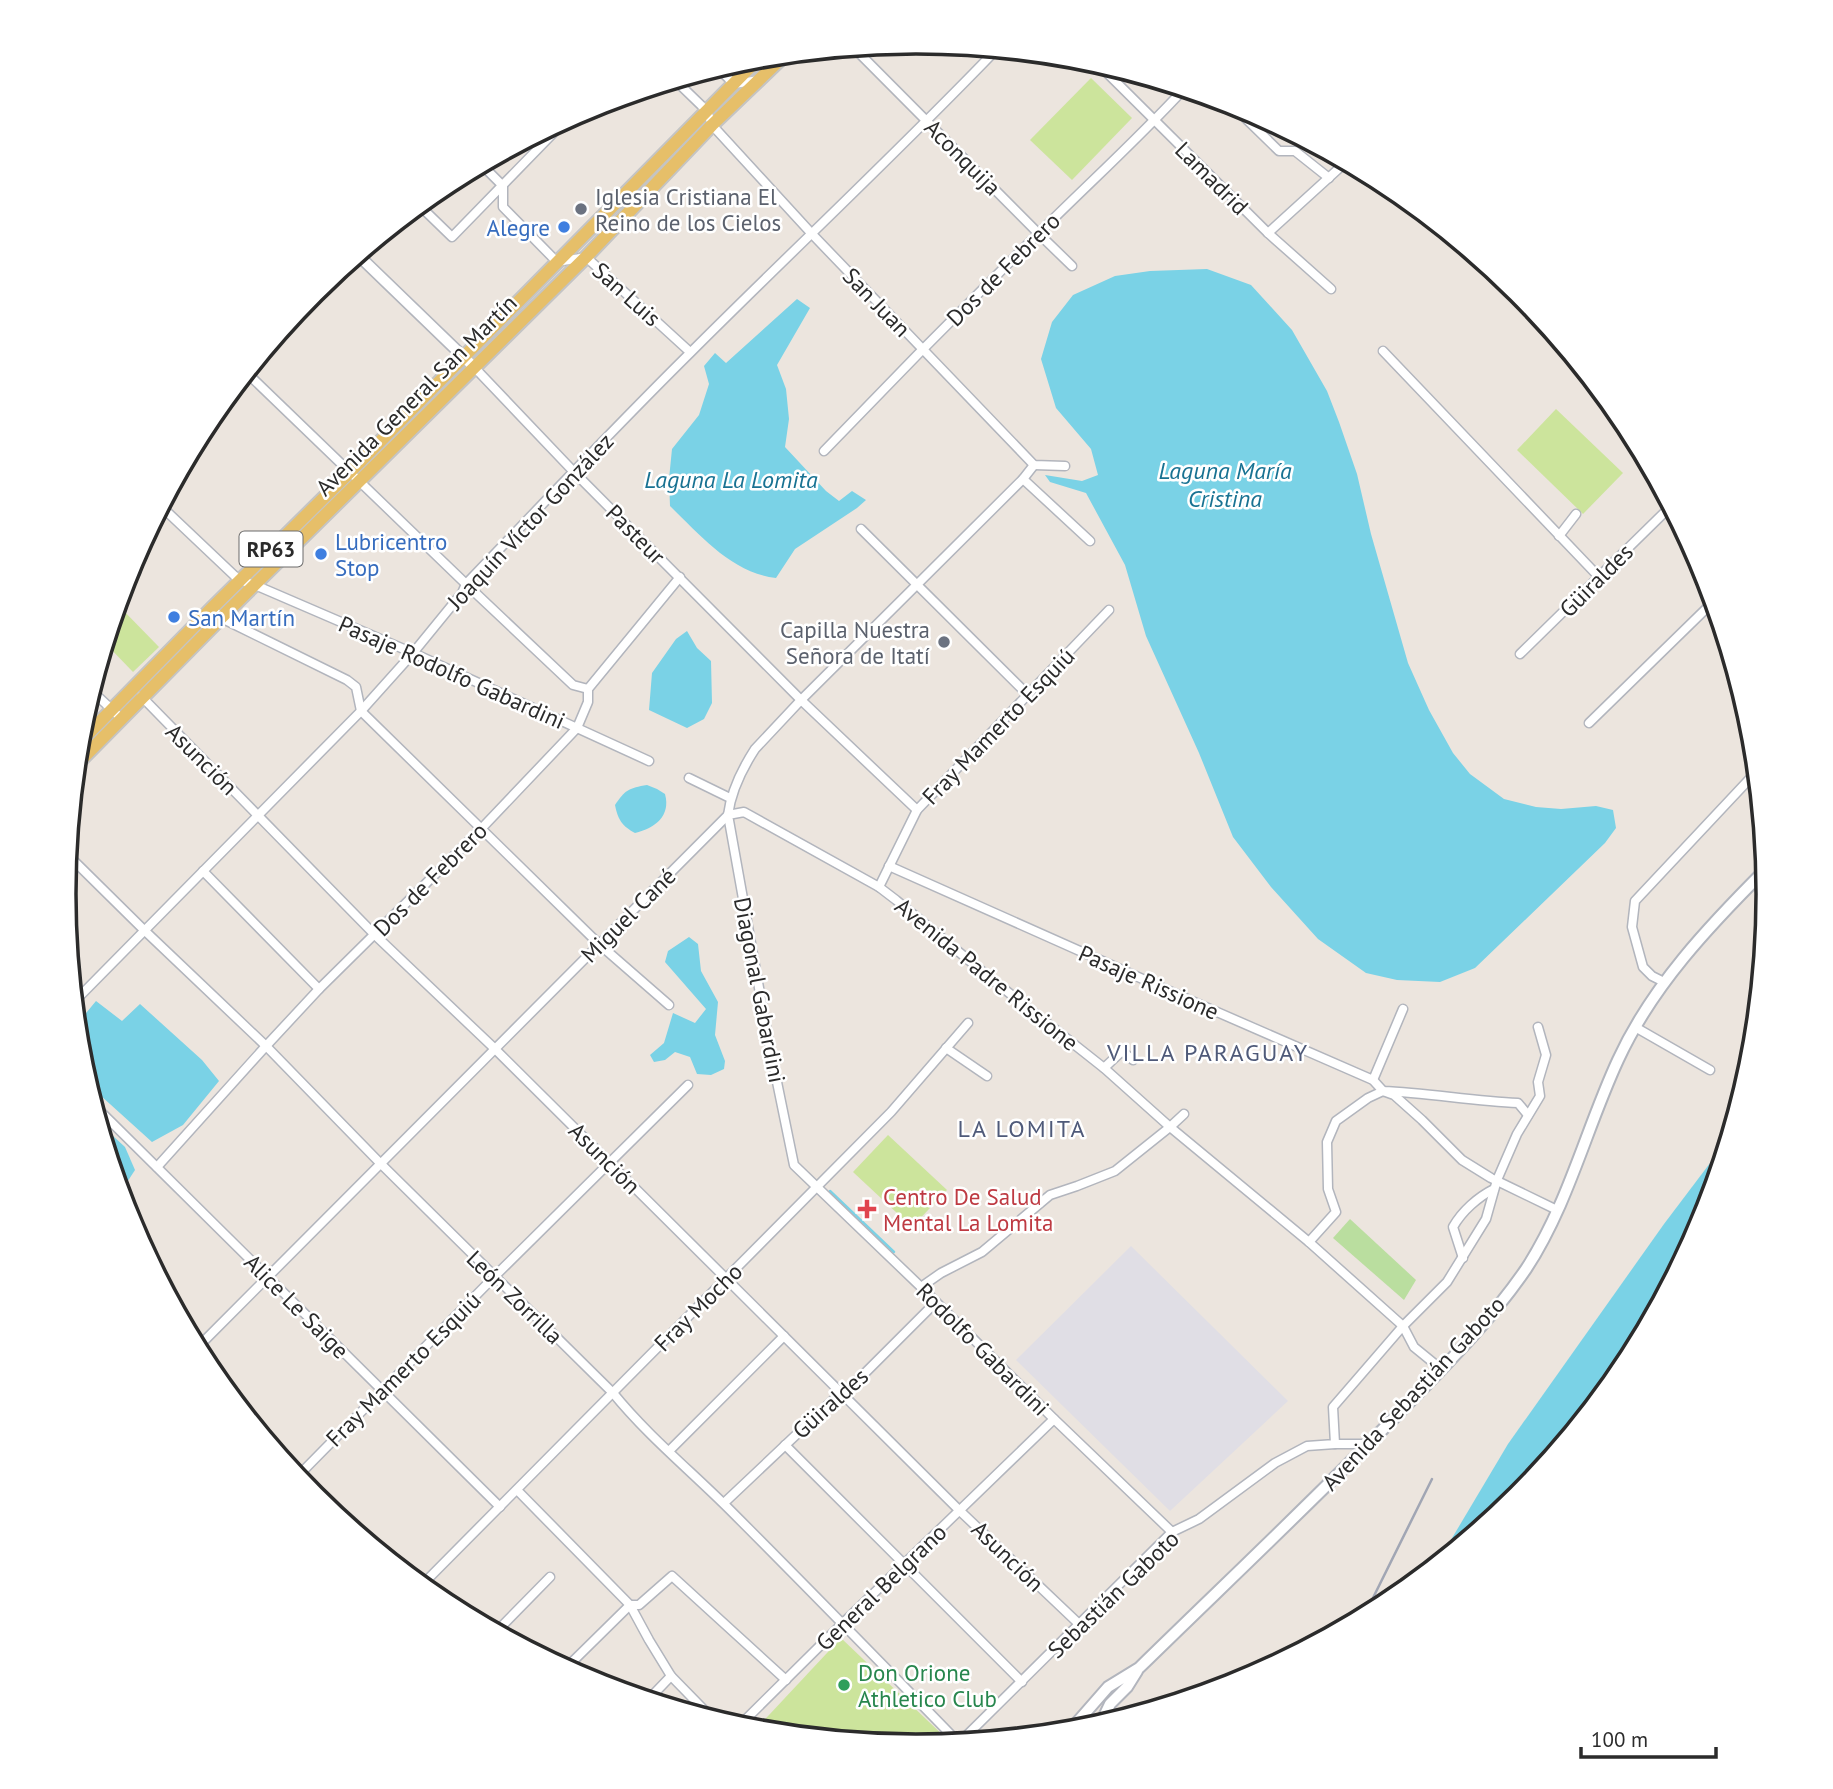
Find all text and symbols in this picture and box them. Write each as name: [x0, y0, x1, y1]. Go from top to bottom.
street label: Aconquija: [919, 113, 1007, 201]
street label: Lamadrid: [1169, 135, 1255, 221]
place label: Iglesia Cristiana El Reino de los Cielos: [595, 182, 781, 237]
marker: Iglesia Cristiana El Reino de los Cielos: [573, 201, 589, 217]
street label: Dos de Febrero: [940, 206, 1066, 332]
place label: Alegre: [487, 213, 550, 242]
marker: Alegre: [556, 219, 572, 235]
street label: San Luis: [587, 256, 667, 332]
street label: San Juan: [837, 261, 917, 343]
street label: Avenida General San Martín: [309, 288, 523, 502]
street label: Joaquín Víctor González: [440, 427, 619, 616]
water label: Laguna María Cristina: [1158, 455, 1292, 514]
water label: Laguna La Lomita: [644, 464, 818, 495]
street label: Pasteur: [600, 498, 672, 570]
place label: Lubricentro Stop: [335, 527, 447, 582]
road number: RP63: [240, 532, 302, 566]
street label: Güiraldes: [1553, 537, 1639, 623]
marker: Lubricentro Stop: [313, 546, 329, 562]
place label: San Martín: [188, 603, 295, 632]
marker: San Martín: [166, 609, 182, 625]
street label: Pasaje Rodolfo Gabardini: [334, 609, 570, 735]
place label: Capilla Nuestra Señora de Itatí: [780, 615, 930, 670]
marker: Capilla Nuestra Señora de Itatí: [936, 634, 952, 650]
street label: Fray Mamerto Esquiú: [916, 641, 1080, 811]
street label: Asunción: [160, 717, 244, 801]
street label: Dos de Febrero: [367, 816, 493, 942]
street label: Miguel Cané: [575, 862, 681, 968]
street label: Avenida Padre Rissione: [890, 891, 1084, 1057]
street label: Diagonal Gabardini: [728, 895, 792, 1085]
street label: Pasaje Rissione: [1074, 938, 1224, 1026]
district label: VILLA PARAGUAY: [1106, 1037, 1309, 1068]
district label: LA LOMITA: [958, 1113, 1086, 1144]
street label: Asunción: [563, 1116, 647, 1200]
place label: Centro De Salud Mental La Lomita: [883, 1182, 1053, 1237]
marker: Centro De Salud Mental La Lomita: [857, 1199, 877, 1219]
street label: León Zorrilla: [461, 1244, 569, 1350]
street label: Alice Le Saige: [239, 1248, 355, 1364]
street label: Fray Mocho: [648, 1257, 748, 1357]
street label: Rodolfo Gabardini: [910, 1276, 1056, 1422]
street label: Fray Mamerto Esquiú: [320, 1286, 486, 1452]
street label: Avenida Sebastián Gaboto: [1315, 1290, 1511, 1496]
street label: Güiraldes: [786, 1361, 874, 1445]
street label: Asunción: [966, 1514, 1050, 1598]
street label: General Belgrano: [810, 1517, 952, 1657]
street label: Sebastián Gaboto: [1041, 1524, 1185, 1664]
place label: Don Orione Athletico Club: [858, 1658, 997, 1713]
marker: Don Orione Athletico Club: [836, 1677, 852, 1693]
scale bar: [1581, 1716, 1716, 1760]
text: 100 m: [1591, 1726, 1648, 1753]

